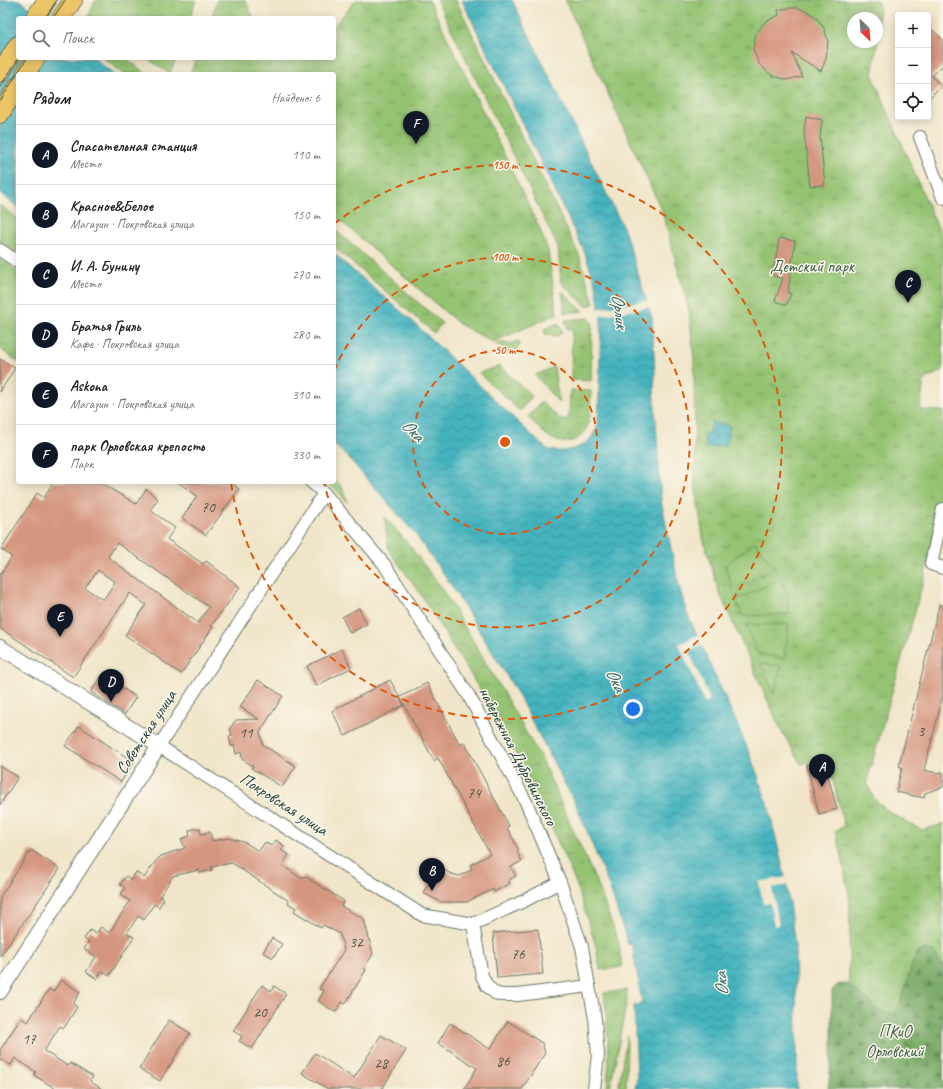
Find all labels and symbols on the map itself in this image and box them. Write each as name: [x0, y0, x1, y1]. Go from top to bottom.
north arrow: [847, 12, 883, 48]
pin: F: [403, 111, 429, 144]
text: 150 m: [492, 157, 519, 173]
text: 100 m: [492, 249, 519, 265]
park label: Детский парк: [770, 256, 856, 277]
pin: C: [895, 270, 921, 303]
water label: Орлик: [607, 292, 634, 333]
text: 50 m: [495, 342, 516, 358]
water label: Ока: [397, 414, 431, 448]
centre of rings: [498, 435, 512, 449]
house number: 70: [201, 498, 216, 517]
pin: E: [47, 604, 73, 637]
water label: Ока: [601, 665, 632, 697]
pin: D: [98, 669, 124, 702]
street label: набережная Дубровинского: [474, 683, 563, 830]
street label: Советская улица: [111, 685, 182, 778]
your location: [623, 699, 643, 719]
house number: 3: [918, 722, 926, 741]
house number: 11: [239, 724, 254, 743]
pin: A: [809, 754, 835, 787]
street label: Покровская улица: [236, 768, 333, 841]
house number: 74: [467, 784, 482, 803]
pin: B: [419, 858, 445, 891]
house number: 32: [349, 933, 364, 952]
house number: 76: [511, 945, 526, 964]
water label: Ока: [709, 969, 733, 997]
house number: 20: [253, 1003, 268, 1022]
park label: ПКиО Орловский: [866, 1021, 925, 1062]
house number: 17: [22, 1030, 37, 1049]
house number: 86: [496, 1052, 511, 1071]
house number: 28: [374, 1054, 389, 1073]

